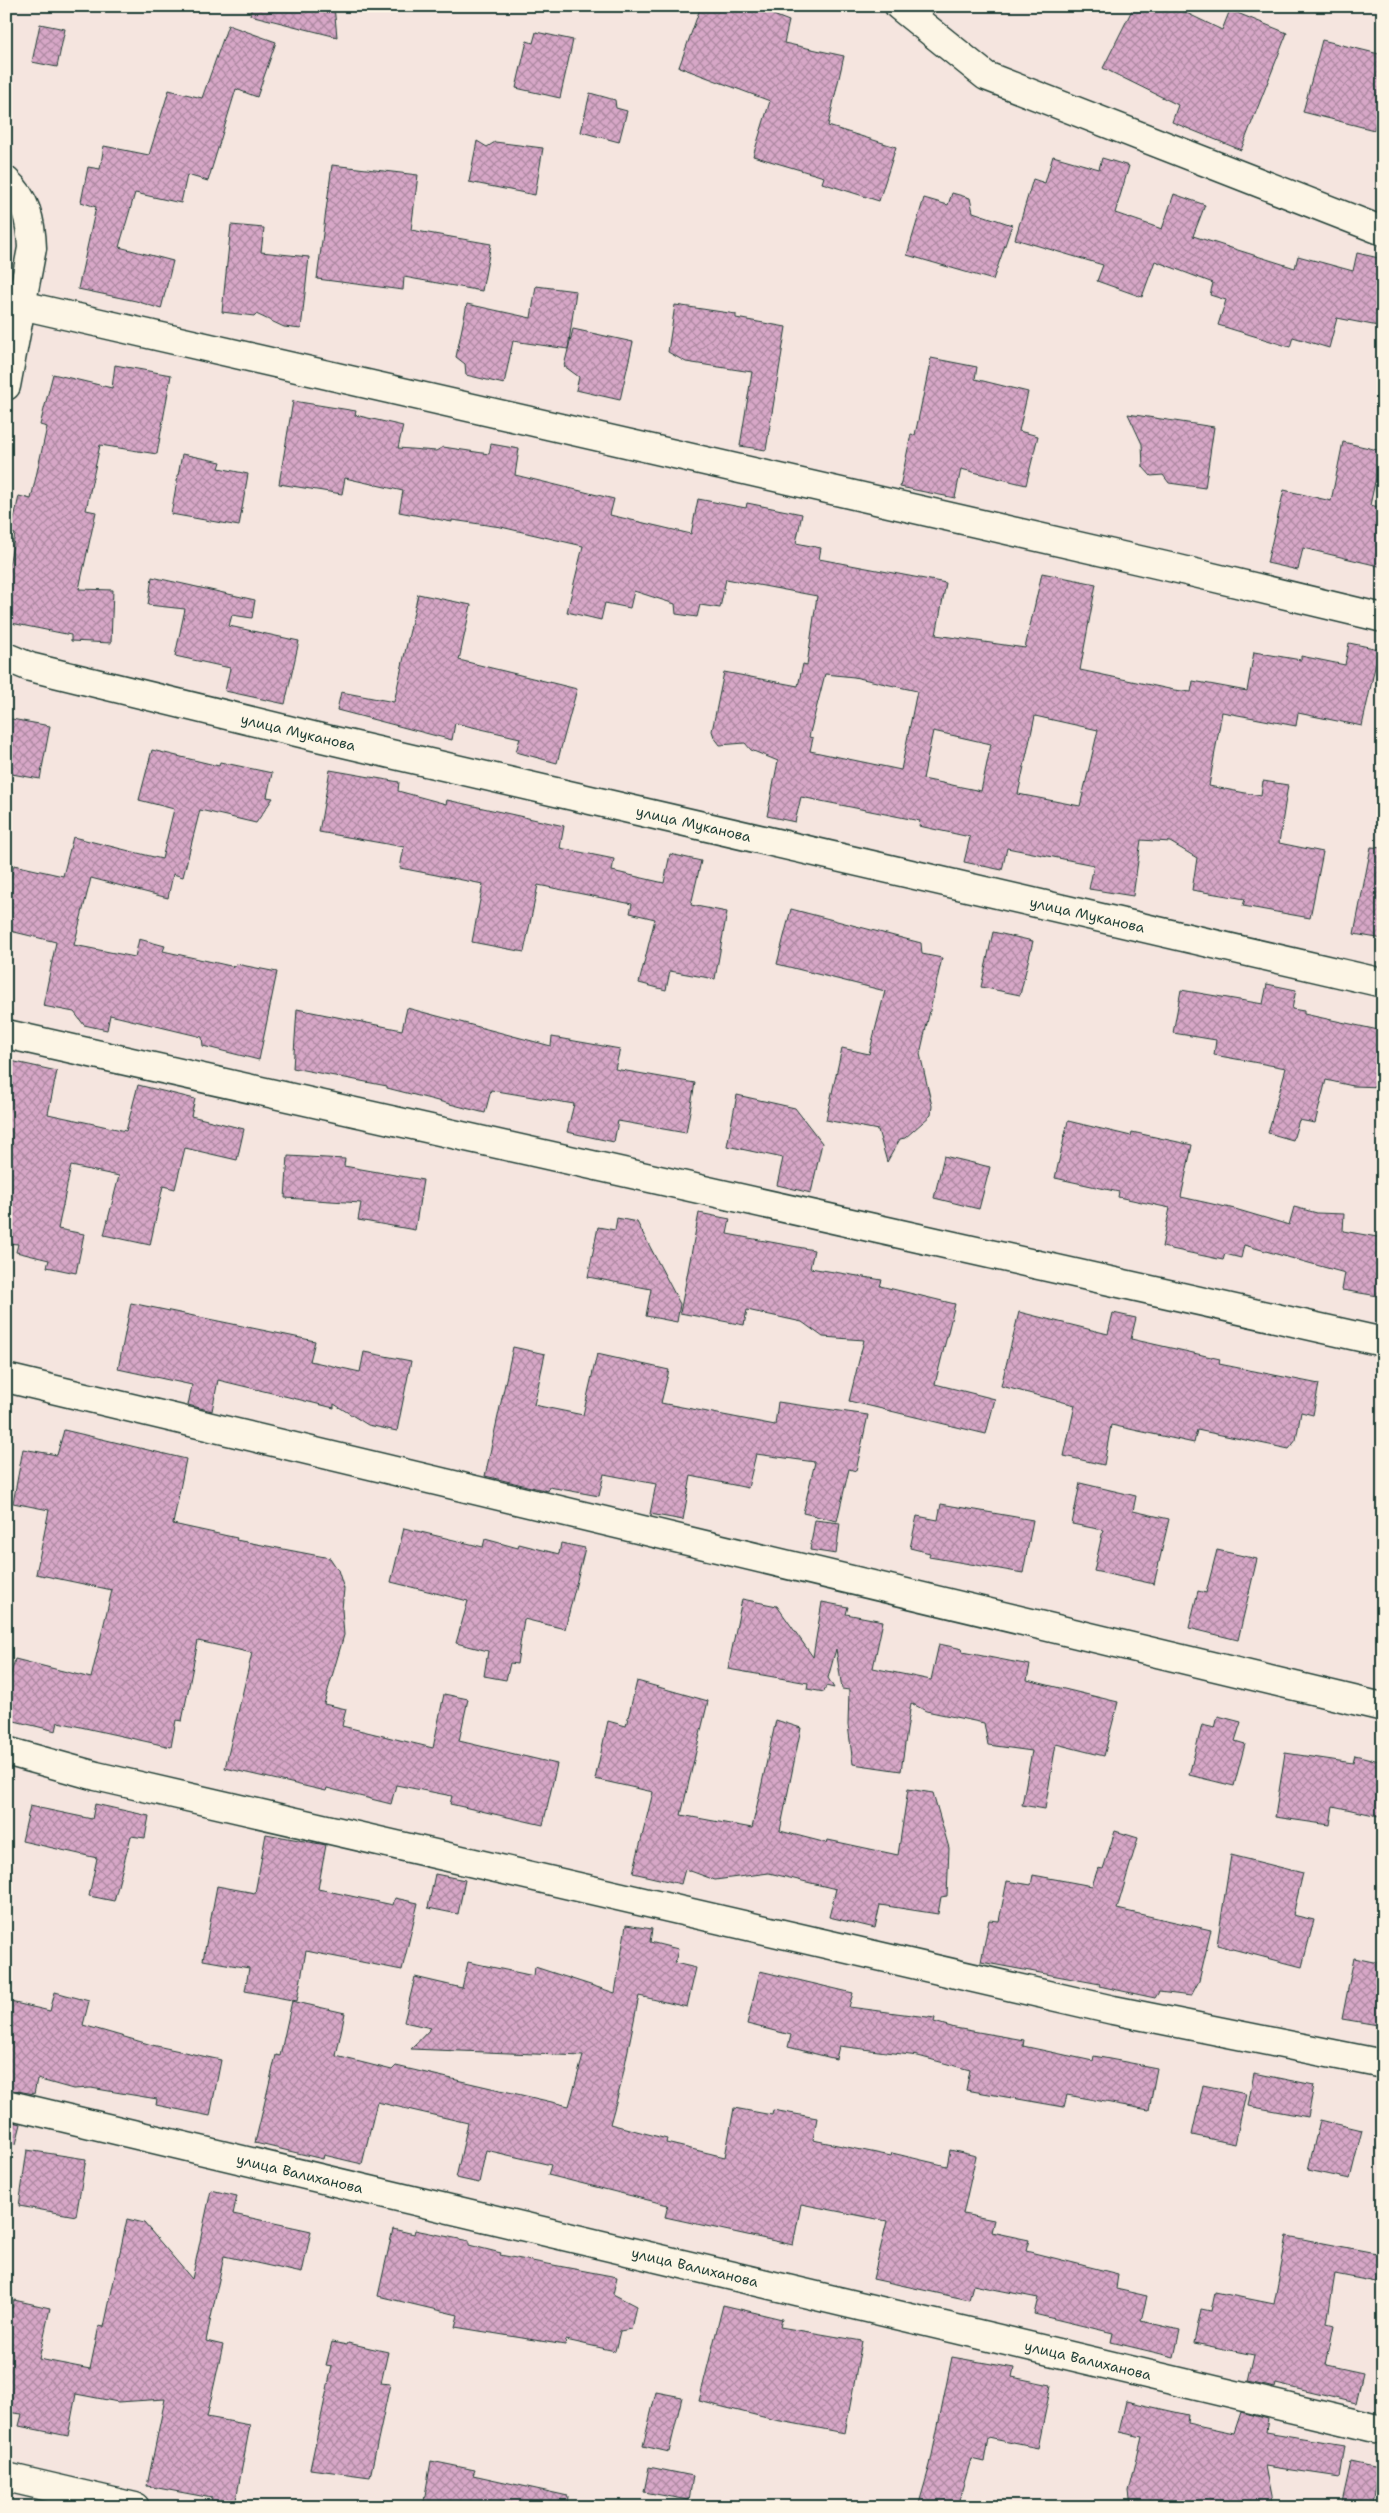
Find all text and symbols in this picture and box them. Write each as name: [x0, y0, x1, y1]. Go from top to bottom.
street label: улица Муканова: [239, 710, 358, 755]
street label: улица Муканова: [634, 802, 753, 846]
street label: улица Муканова: [1028, 893, 1147, 937]
street label: улица Валиханова: [235, 2150, 365, 2197]
street label: улица Валиханова: [630, 2243, 760, 2291]
street label: улица Валиханова: [1023, 2336, 1154, 2384]

